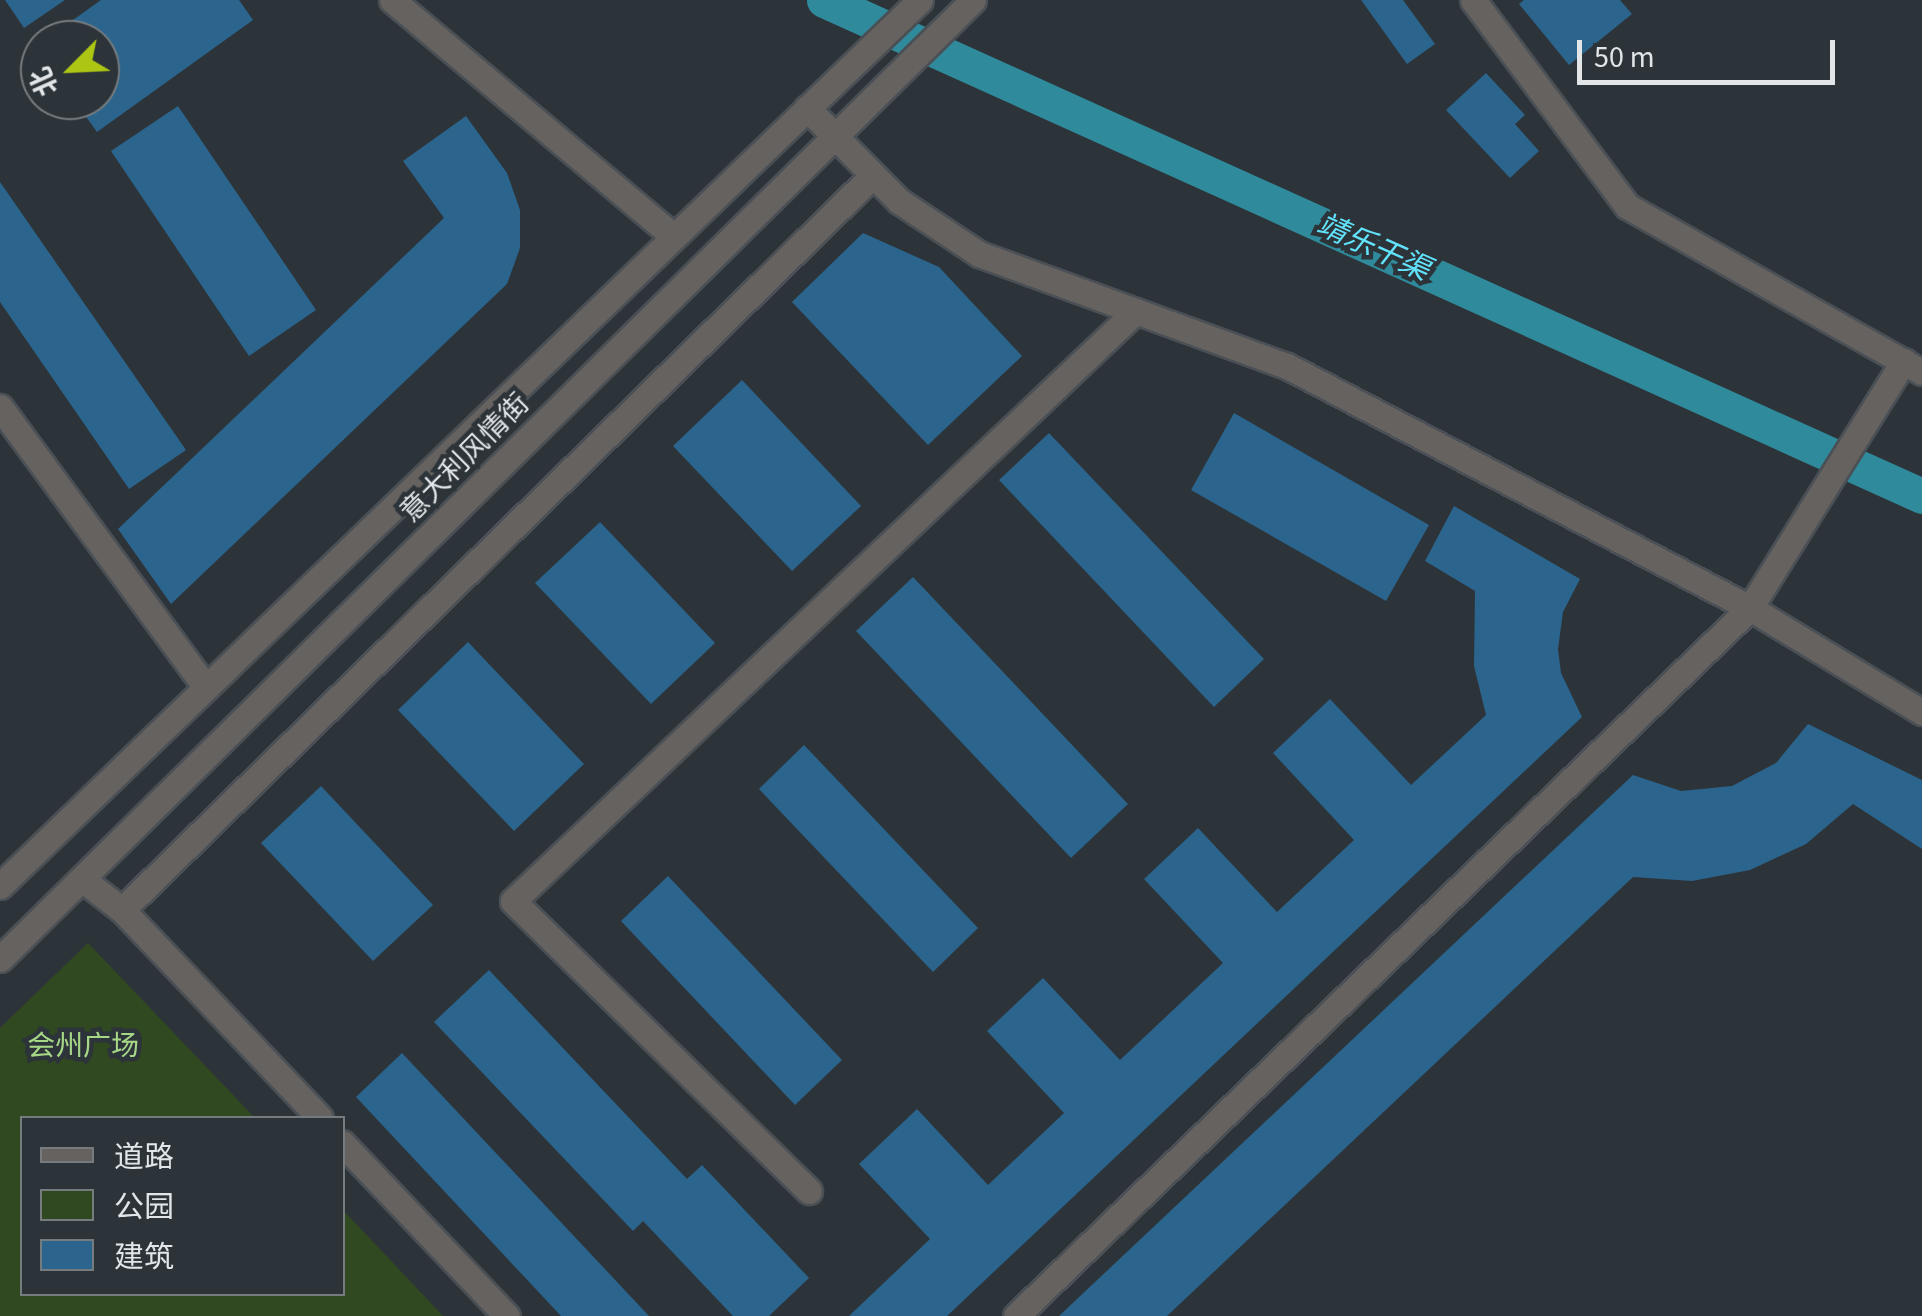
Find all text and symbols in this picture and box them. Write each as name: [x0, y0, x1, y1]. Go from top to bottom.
north arrow: [20, 20, 120, 120]
scale bar: [1582, 20, 1840, 82]
text: 50 m: [1594, 36, 1655, 79]
text: 北: [20, 60, 68, 102]
water label: 靖乐干渠: [1311, 207, 1435, 289]
street label: 意大利风情街: [394, 387, 536, 529]
park label: 会州广场: [27, 1029, 139, 1063]
legend: [20, 1116, 345, 1296]
text: 道路: [114, 1136, 174, 1179]
text: 公园: [114, 1186, 174, 1229]
text: 建筑: [114, 1236, 174, 1279]

